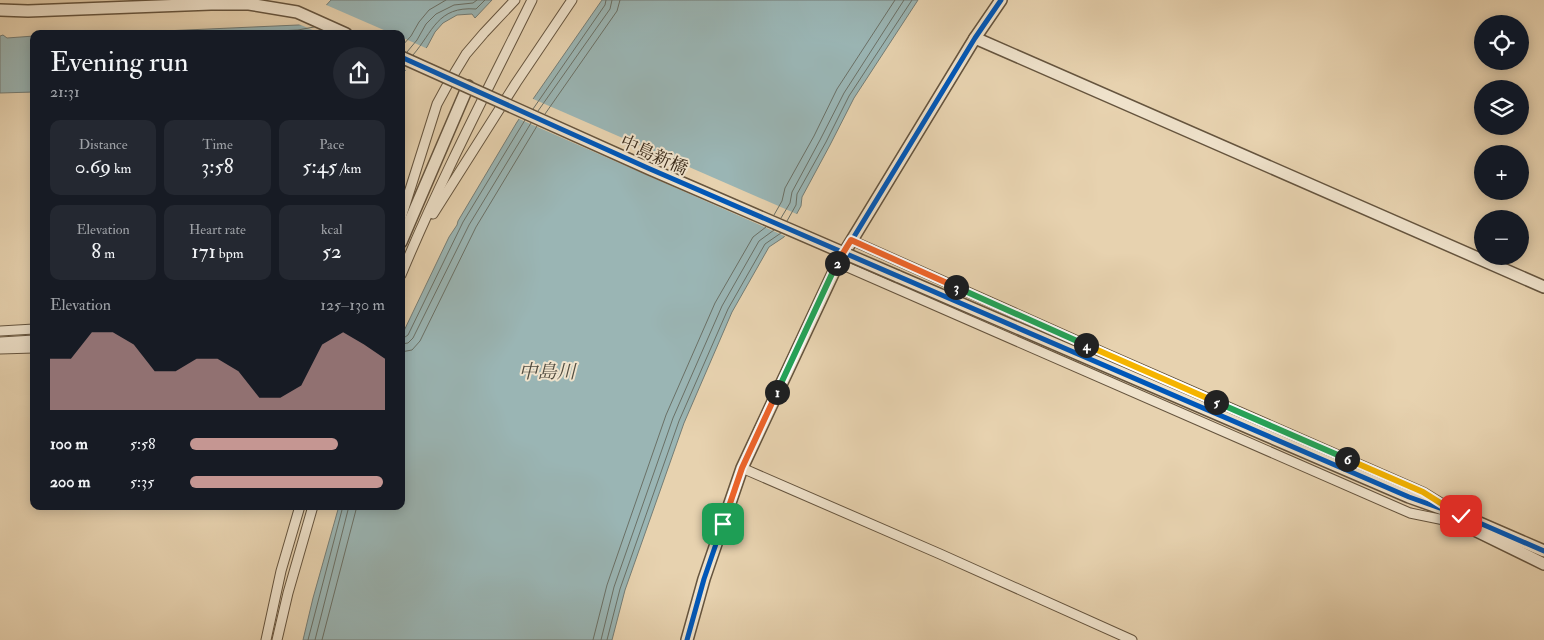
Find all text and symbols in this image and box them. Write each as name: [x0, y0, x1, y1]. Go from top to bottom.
map controls: [1474, 15, 1529, 265]
button: locate: [1474, 15, 1529, 70]
text: Evening run: [50, 45, 188, 80]
button: share: [333, 47, 385, 99]
button: layers: [1474, 80, 1529, 135]
text: 21:31: [50, 82, 80, 102]
street label: 中島新橋: [616, 130, 691, 181]
text: Distance: [79, 136, 128, 153]
text: Time: [202, 136, 233, 153]
text: Pace: [319, 136, 344, 153]
button: +: [1474, 145, 1529, 200]
text: 0.69: [75, 153, 111, 180]
text: 3:58: [201, 153, 234, 180]
text: 5:45: [302, 153, 337, 180]
text: km: [111, 160, 131, 177]
text: /km: [337, 160, 361, 177]
button: −: [1474, 210, 1529, 265]
text: Elevation: [76, 221, 130, 238]
text: Heart rate: [189, 221, 246, 238]
text: kcal: [321, 221, 343, 238]
text: 8: [91, 238, 101, 265]
text: 171: [191, 238, 216, 265]
text: 52: [322, 238, 342, 265]
text: m: [101, 245, 115, 262]
text: bpm: [216, 245, 244, 262]
pin: 2: [824, 250, 850, 276]
text: 2: [834, 255, 841, 272]
pin: 3: [944, 274, 968, 300]
text: 3: [954, 279, 959, 296]
text: Elevation: [50, 295, 111, 315]
text: 125–130 m: [320, 295, 385, 315]
pin: 4: [1074, 332, 1098, 358]
text: 4: [1083, 337, 1090, 354]
water label: 中島川: [518, 360, 577, 384]
pin: 1: [764, 380, 790, 404]
text: 1: [775, 384, 780, 401]
pin: 5: [1204, 390, 1228, 414]
text: 5: [1213, 394, 1220, 411]
text: 100 m: [50, 434, 88, 454]
text: 5:58: [130, 434, 156, 454]
pin: 6: [1334, 446, 1360, 472]
text: 6: [1344, 451, 1351, 468]
text: 200 m: [50, 472, 90, 492]
text: 5:35: [130, 472, 154, 492]
pin: [1440, 495, 1482, 537]
icon: check: [1447, 502, 1475, 530]
pin: [702, 503, 744, 545]
icon: arrive: [709, 510, 737, 538]

